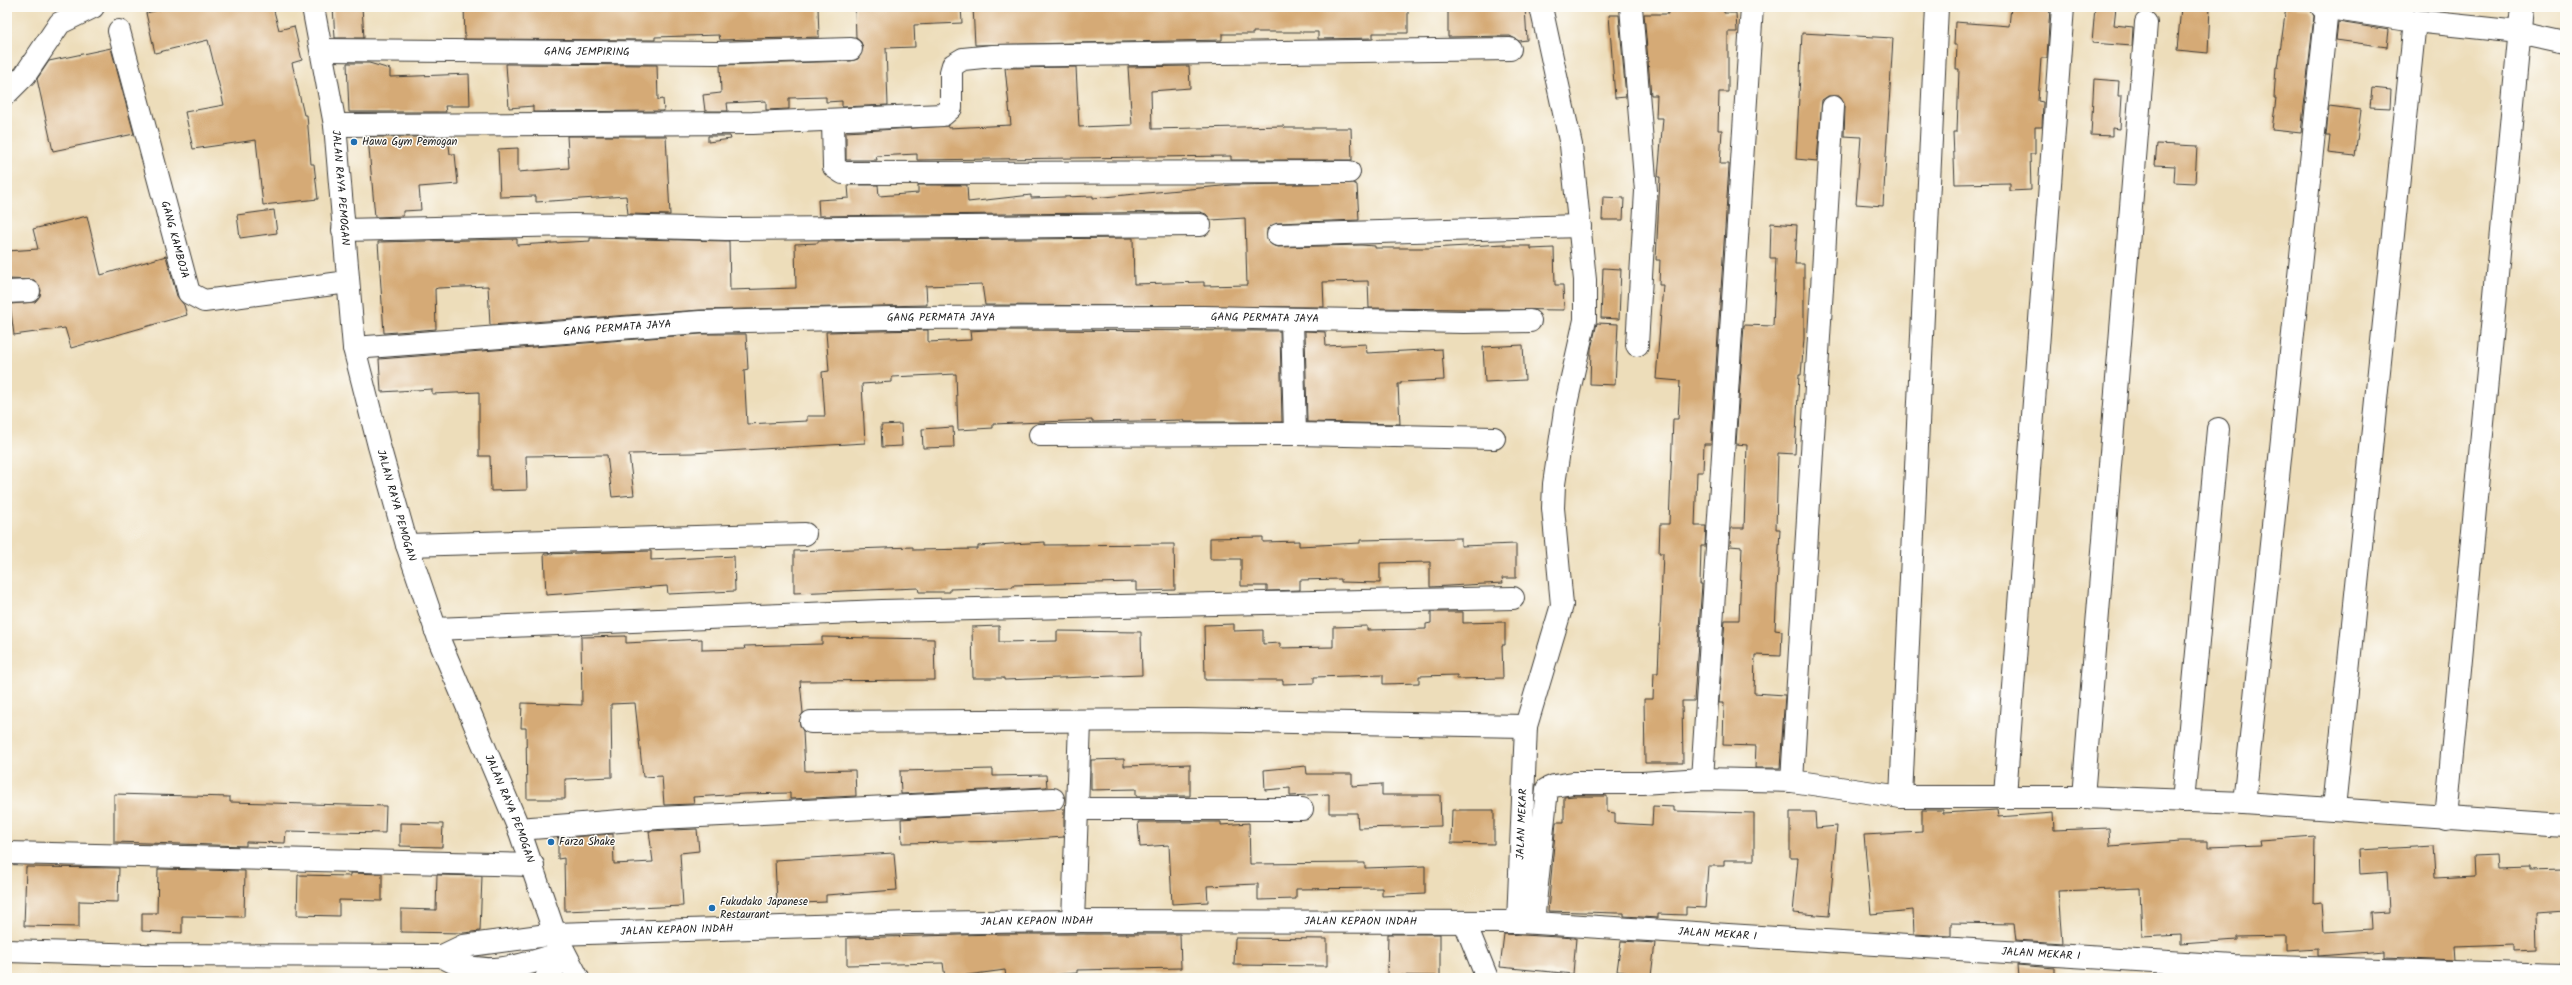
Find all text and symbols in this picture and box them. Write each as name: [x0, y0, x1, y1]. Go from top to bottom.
street label: GANG JEMPIRING: [544, 43, 630, 61]
street label: JALAN RAYA PEMOGAN: [326, 129, 354, 247]
place label: Hawa Gym Pemogan: [362, 133, 458, 151]
marker: Hawa Gym Pemogan: [349, 137, 359, 147]
street label: GANG KAMBOJA: [156, 199, 194, 281]
street label: GANG PERMATA JAYA: [1211, 308, 1320, 328]
street label: GANG PERMATA JAYA: [887, 309, 995, 327]
street label: GANG PERMATA JAYA: [563, 315, 672, 341]
street label: JALAN RAYA PEMOGAN: [371, 448, 421, 565]
street label: JALAN RAYA PEMOGAN: [479, 752, 539, 866]
street label: JALAN MEKAR: [1512, 788, 1532, 860]
place label: Farza Shake: [559, 833, 615, 851]
marker: Farza Shake: [546, 837, 556, 847]
place label: Fukudako Japanese Restaurant: [720, 893, 808, 924]
marker: Fukudako Japanese Restaurant: [707, 903, 717, 913]
street label: JALAN KEPAON INDAH: [980, 912, 1093, 931]
street label: JALAN KEPAON INDAH: [1304, 913, 1417, 931]
street label: JALAN KEPAON INDAH: [620, 920, 734, 941]
street label: JALAN MEKAR I: [1677, 923, 1757, 946]
street label: JALAN MEKAR I: [2001, 943, 2081, 966]

